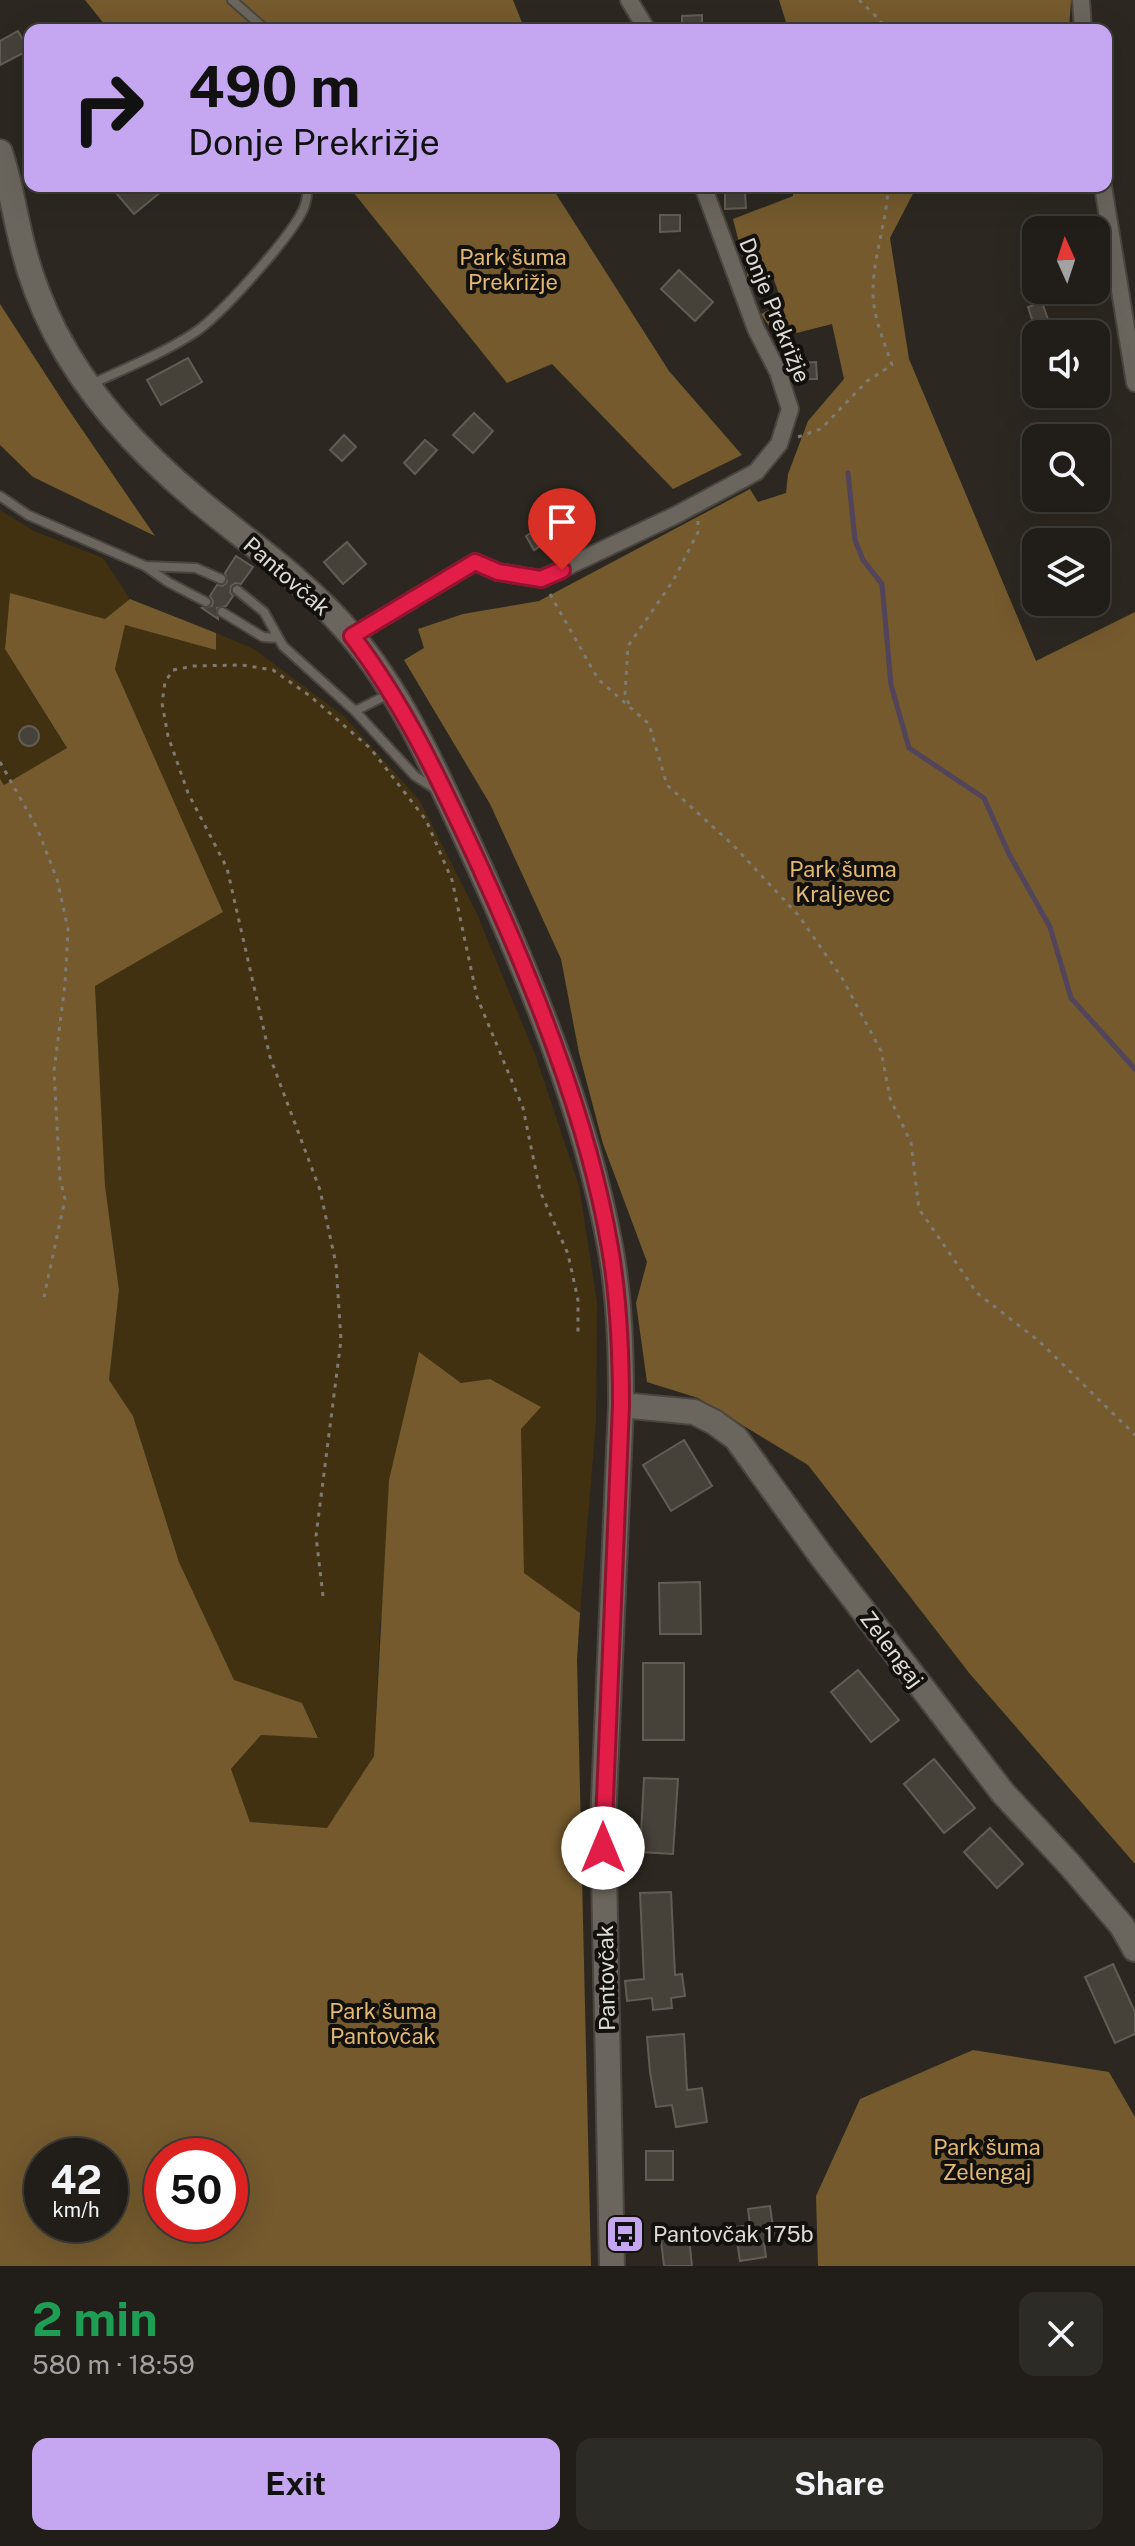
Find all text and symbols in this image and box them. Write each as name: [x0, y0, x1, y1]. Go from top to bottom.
text: 490 m: [188, 54, 360, 120]
icon: right: [56, 56, 160, 160]
text: Donje Prekrižje: [188, 121, 440, 163]
north arrow: [1022, 216, 1110, 304]
map controls: [1022, 216, 1110, 616]
street label: Donje Prekrižje: [734, 234, 816, 386]
park label: Park šuma Prekrižje: [459, 244, 567, 295]
button: sound: [1022, 320, 1110, 408]
button: search: [1022, 424, 1110, 512]
pin: [528, 488, 596, 570]
icon: arrive: [540, 500, 584, 544]
button: layers: [1022, 528, 1110, 616]
street label: Pantovčak: [239, 531, 335, 621]
park label: Park šuma Kraljevec: [789, 856, 897, 907]
street label: Zelengaj: [855, 1606, 929, 1692]
position arrow: [561, 1806, 645, 1890]
street label: Pantovčak: [592, 1925, 620, 2031]
park label: Park šuma Pantovčak: [329, 1998, 437, 2049]
park label: Park šuma Zelengaj: [933, 2134, 1041, 2185]
speed limit sign: 50: [144, 2138, 248, 2242]
text: 42: [50, 2156, 102, 2203]
text: km/h: [52, 2198, 100, 2222]
bus stop icon: Pantovčak 175b: [604, 2213, 646, 2255]
place label: Pantovčak 175b: [653, 2221, 814, 2247]
text: 2 min: [32, 2290, 158, 2347]
button: close: [1019, 2292, 1103, 2376]
text: 580 m · 18:59: [32, 2349, 195, 2380]
button: Exit: [32, 2438, 560, 2530]
button: Share: [576, 2438, 1103, 2530]

